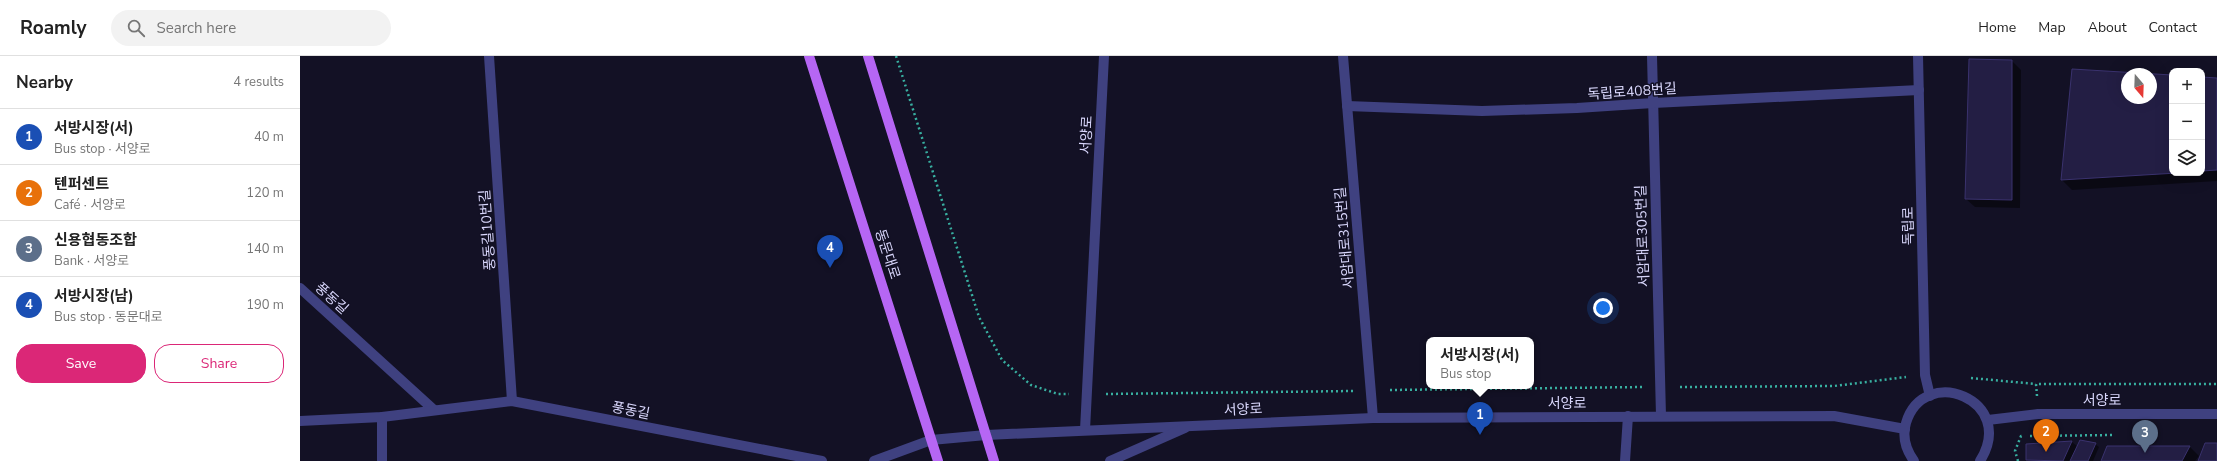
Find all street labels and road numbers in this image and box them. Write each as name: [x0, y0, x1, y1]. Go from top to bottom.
street label: 독립로408번길: [1587, 79, 1677, 104]
street label: 서양로: [1076, 115, 1097, 155]
street label: 서암대로305번길: [1631, 184, 1654, 288]
street label: 서암대로315번길: [1331, 186, 1358, 290]
street label: 풍동길10번길: [475, 189, 500, 271]
street label: 독립로: [1899, 206, 1918, 245]
street label: 동문대로: [871, 227, 905, 282]
street label: 풍동길: [311, 278, 352, 318]
street label: 서양로: [2083, 391, 2121, 410]
street label: 서양로: [1548, 394, 1586, 413]
street label: 풍동길: [610, 397, 652, 424]
street label: 서양로: [1223, 399, 1263, 420]

